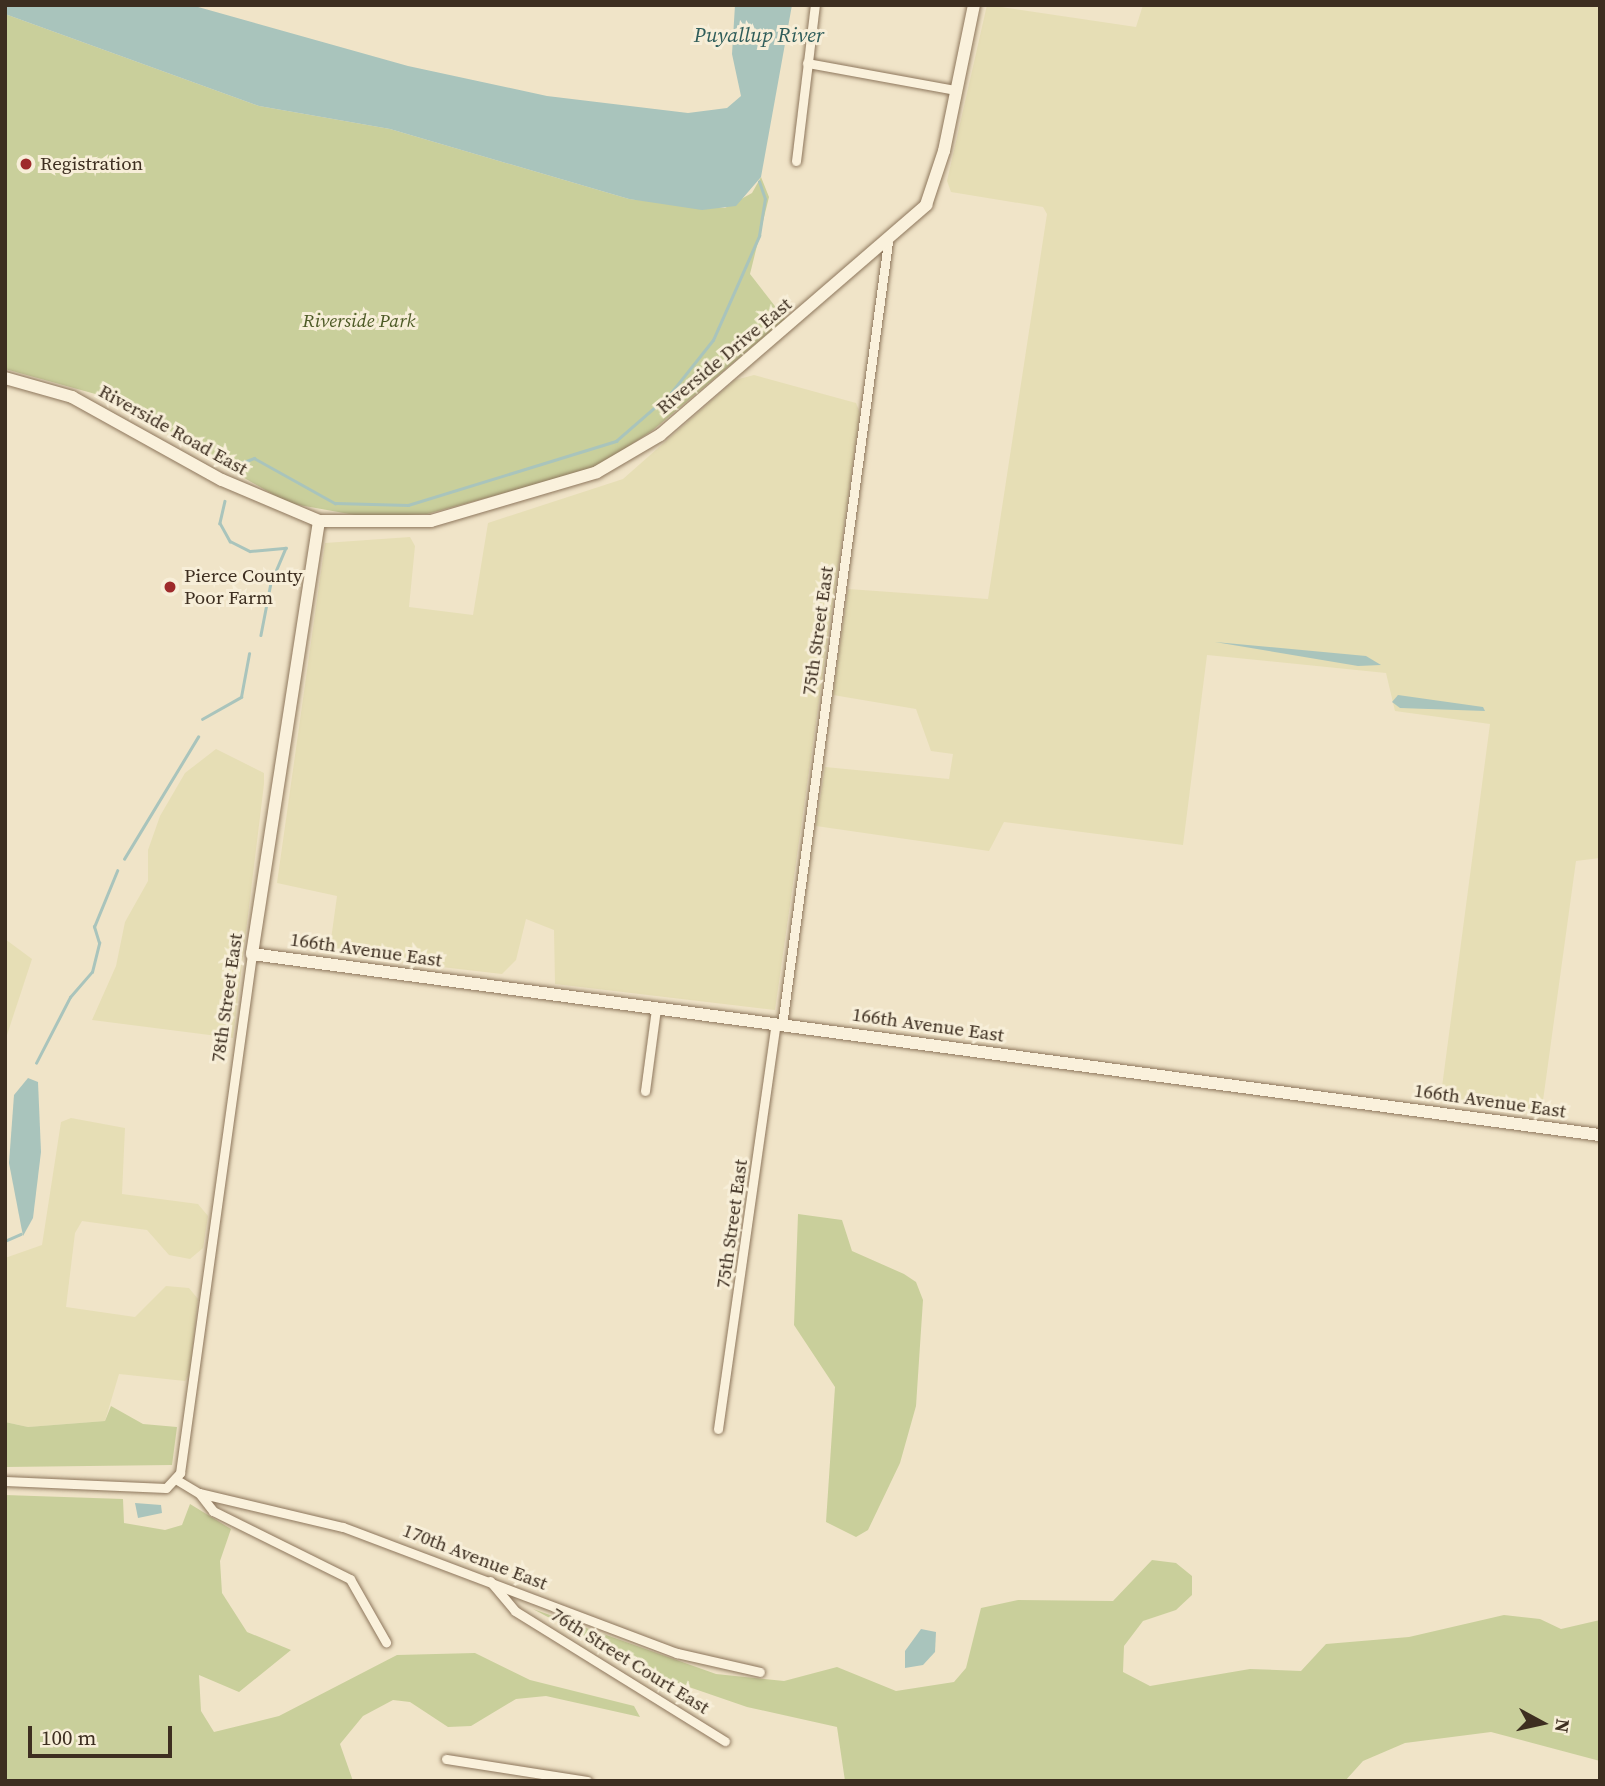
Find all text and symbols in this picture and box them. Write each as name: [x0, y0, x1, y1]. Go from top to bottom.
water label: Puyallup River: [694, 22, 824, 48]
place label: Registration: [40, 153, 143, 175]
marker: Registration: [18, 156, 34, 172]
street label: Riverside Drive East: [652, 293, 796, 419]
park label: Riverside Park: [303, 310, 415, 332]
street label: Riverside Road East: [95, 380, 251, 480]
place label: Pierce County Poor Farm: [184, 565, 303, 609]
street label: 75th Street East: [798, 565, 838, 697]
marker: Pierce County Poor Farm: [162, 579, 178, 595]
street label: 166th Avenue East: [289, 928, 443, 972]
street label: 78th Street East: [207, 932, 247, 1064]
street label: 166th Avenue East: [851, 1003, 1005, 1047]
street label: 166th Avenue East: [1413, 1079, 1567, 1123]
street label: 75th Street East: [712, 1158, 752, 1290]
street label: 170th Avenue East: [400, 1519, 550, 1595]
street label: 76th Street Court East: [547, 1603, 713, 1719]
north arrow: [1507, 1688, 1577, 1758]
scale bar: [32, 1712, 175, 1756]
text: N: [1549, 1717, 1577, 1735]
text: 100 m: [41, 1723, 96, 1752]

